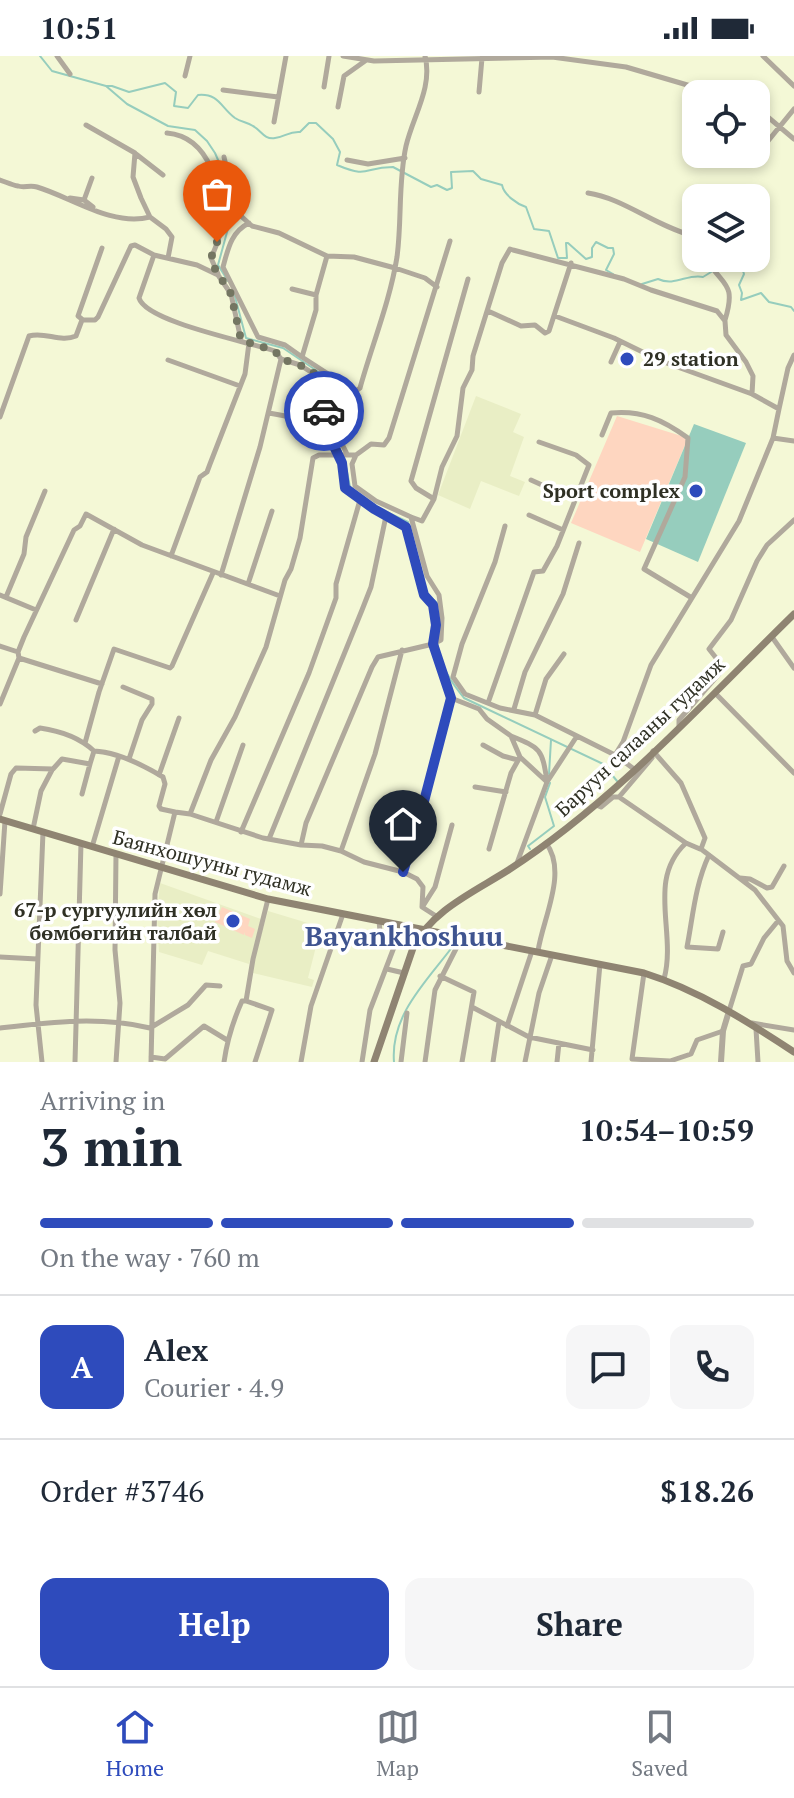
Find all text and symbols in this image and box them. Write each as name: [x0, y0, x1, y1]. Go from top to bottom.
text: 10:51: [40, 8, 118, 48]
map controls: [682, 80, 770, 272]
button: locate: [682, 80, 770, 168]
pin: [183, 160, 251, 242]
icon: bag: [195, 172, 239, 216]
button: layers: [682, 184, 770, 272]
place label: 29 station: [643, 345, 739, 372]
marker: 29 station: [618, 350, 636, 368]
courier: [284, 371, 364, 451]
icon: car: [302, 389, 346, 433]
place label: Sport complex: [543, 477, 680, 504]
marker: Sport complex: [687, 482, 705, 500]
street label: Баруун салааны гудамж: [549, 651, 731, 822]
pin: [369, 790, 437, 872]
icon: home: [381, 802, 425, 846]
street label: Баянхошууны гудамж: [110, 823, 315, 902]
place label: 67-р сургуулийн хөл бөмбөгийн талбай: [14, 896, 217, 946]
marker: 67-р сургуулийн хөл бөмбөгийн талбай: [224, 912, 242, 930]
district label: Bayankhoshuu: [305, 917, 503, 954]
text: Arriving in: [40, 1083, 165, 1117]
text: 10:54–10:59: [579, 1110, 754, 1150]
text: 3 min: [40, 1112, 182, 1181]
text: On the way · 760 m: [40, 1240, 260, 1274]
button: chat: [566, 1325, 650, 1409]
button: phone: [670, 1325, 754, 1409]
text: Alex: [144, 1330, 208, 1370]
text: A: [71, 1347, 93, 1387]
text: Courier · 4.9: [144, 1370, 284, 1404]
text: Order #3746: [40, 1471, 204, 1511]
text: $18.26: [660, 1471, 754, 1511]
button: Help: [40, 1578, 389, 1670]
button: Share: [405, 1578, 754, 1670]
tab: Home: [106, 1705, 164, 1782]
tab: Map: [376, 1705, 420, 1782]
tab: Saved: [631, 1705, 688, 1782]

